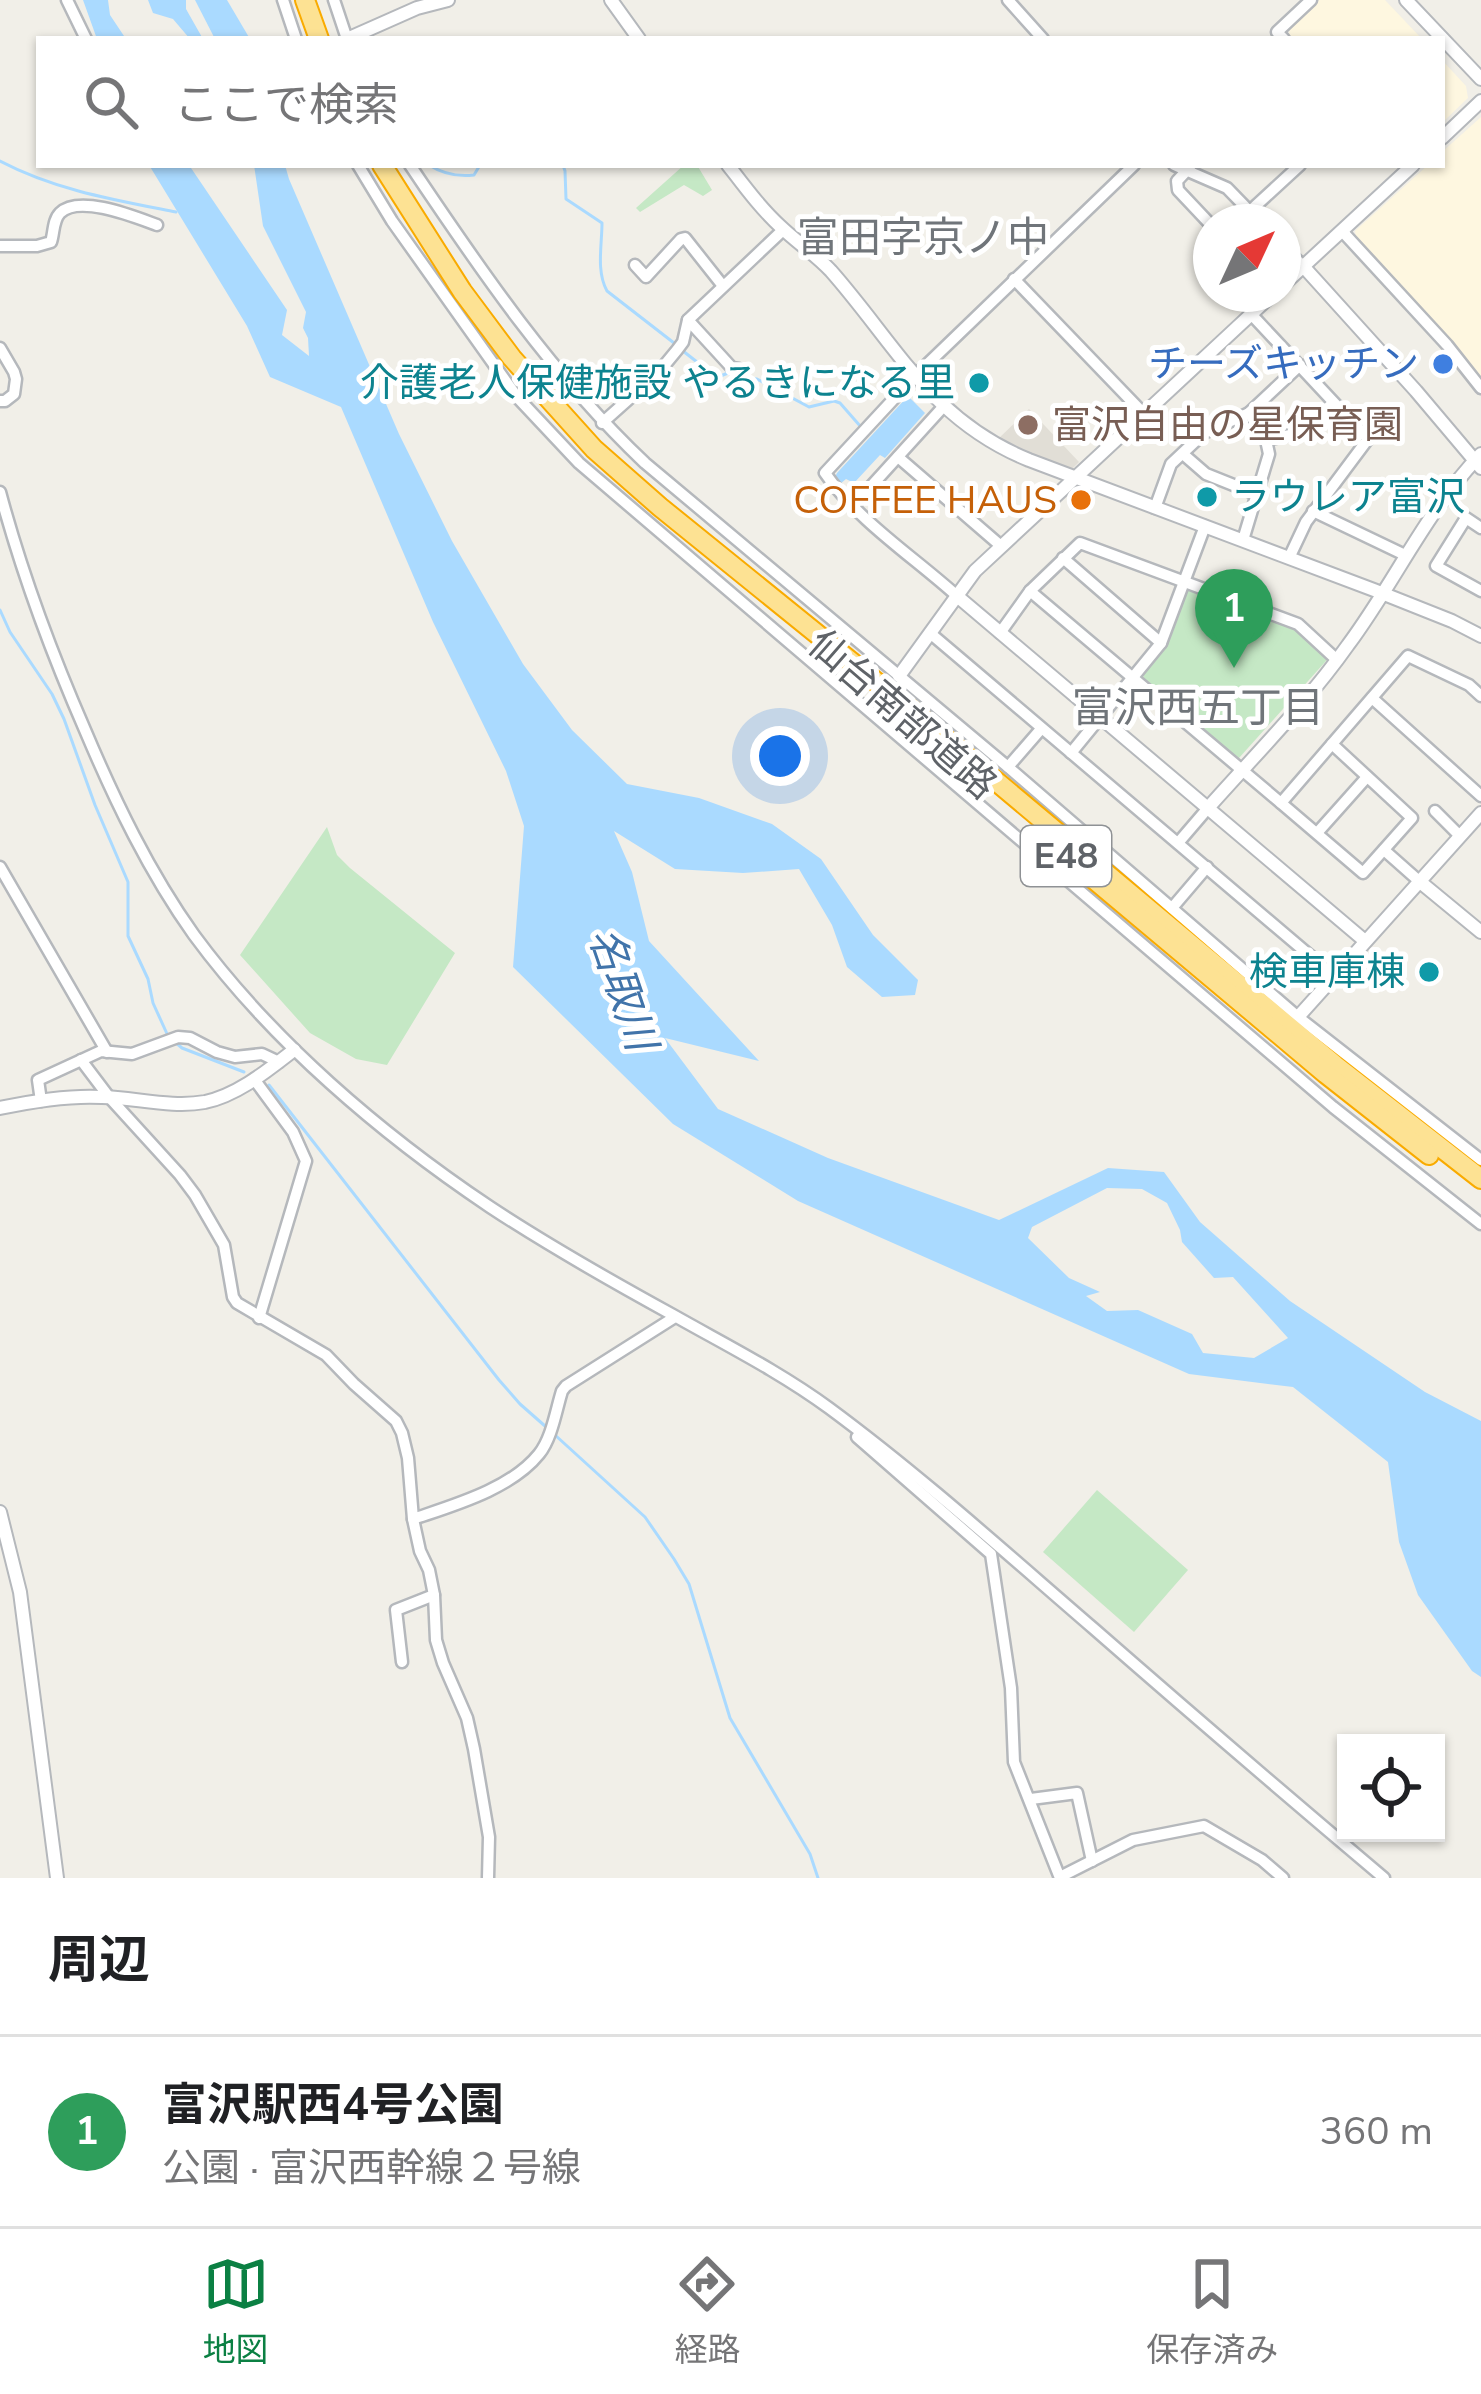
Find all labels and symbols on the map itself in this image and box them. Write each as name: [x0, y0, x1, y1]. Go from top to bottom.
north arrow: [1193, 204, 1301, 312]
district label: 富田字京ノ中: [797, 210, 1049, 267]
place label: チーズキッチン: [1148, 338, 1419, 391]
marker: チーズキッチン: [1430, 351, 1456, 377]
place label: 介護老人保健施設 やるきになる里: [360, 357, 955, 410]
marker: 介護老人保健施設 やるきになる里: [966, 370, 992, 396]
place label: 富沢自由の星保育園: [1052, 399, 1403, 452]
marker: 富沢自由の星保育園: [1015, 412, 1041, 438]
place label: ラウレア富沢: [1231, 471, 1465, 524]
place label: COFFEE HAUS: [793, 474, 1057, 527]
marker: ラウレア富沢: [1194, 484, 1220, 510]
marker: COFFEE HAUS: [1068, 487, 1094, 513]
pin: 1: [1195, 569, 1273, 668]
street label: 仙台南部道路: [796, 618, 1008, 812]
district label: 富沢西五丁目: [1072, 680, 1324, 737]
your location: [750, 726, 810, 786]
road number: E48: [1021, 826, 1111, 886]
water label: 名取川: [575, 920, 671, 1062]
place label: 検車庫棟: [1249, 946, 1405, 999]
marker: 検車庫棟: [1416, 959, 1442, 985]

